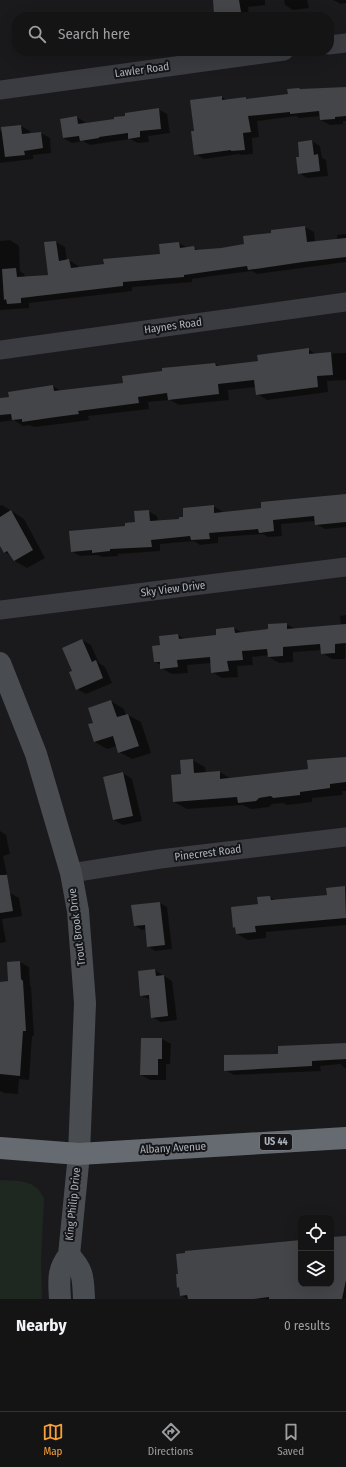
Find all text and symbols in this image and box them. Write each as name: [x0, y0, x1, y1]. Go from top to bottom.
search box: [12, 12, 334, 56]
icon: search: [26, 23, 48, 45]
text: Search here: [58, 25, 130, 43]
street label: Lawler Road: [114, 60, 170, 80]
street label: Haynes Road: [143, 316, 203, 336]
street label: Sky View Drive: [140, 579, 206, 599]
street label: Pinecrest Road: [174, 842, 242, 864]
street label: Trout Brook Drive: [66, 887, 88, 967]
road number: US 44: [260, 1134, 292, 1150]
street label: Albany Avenue: [140, 1140, 206, 1156]
street label: King Philip Drive: [63, 1167, 83, 1241]
map controls: [298, 1215, 334, 1287]
button: locate: [298, 1215, 334, 1251]
button: layers: [298, 1251, 334, 1287]
text: Nearby: [16, 1315, 67, 1336]
text: 0 results: [284, 1318, 330, 1333]
tab: Map: [42, 1421, 64, 1458]
tab: Directions: [148, 1421, 193, 1458]
tab: Saved: [277, 1421, 304, 1458]

